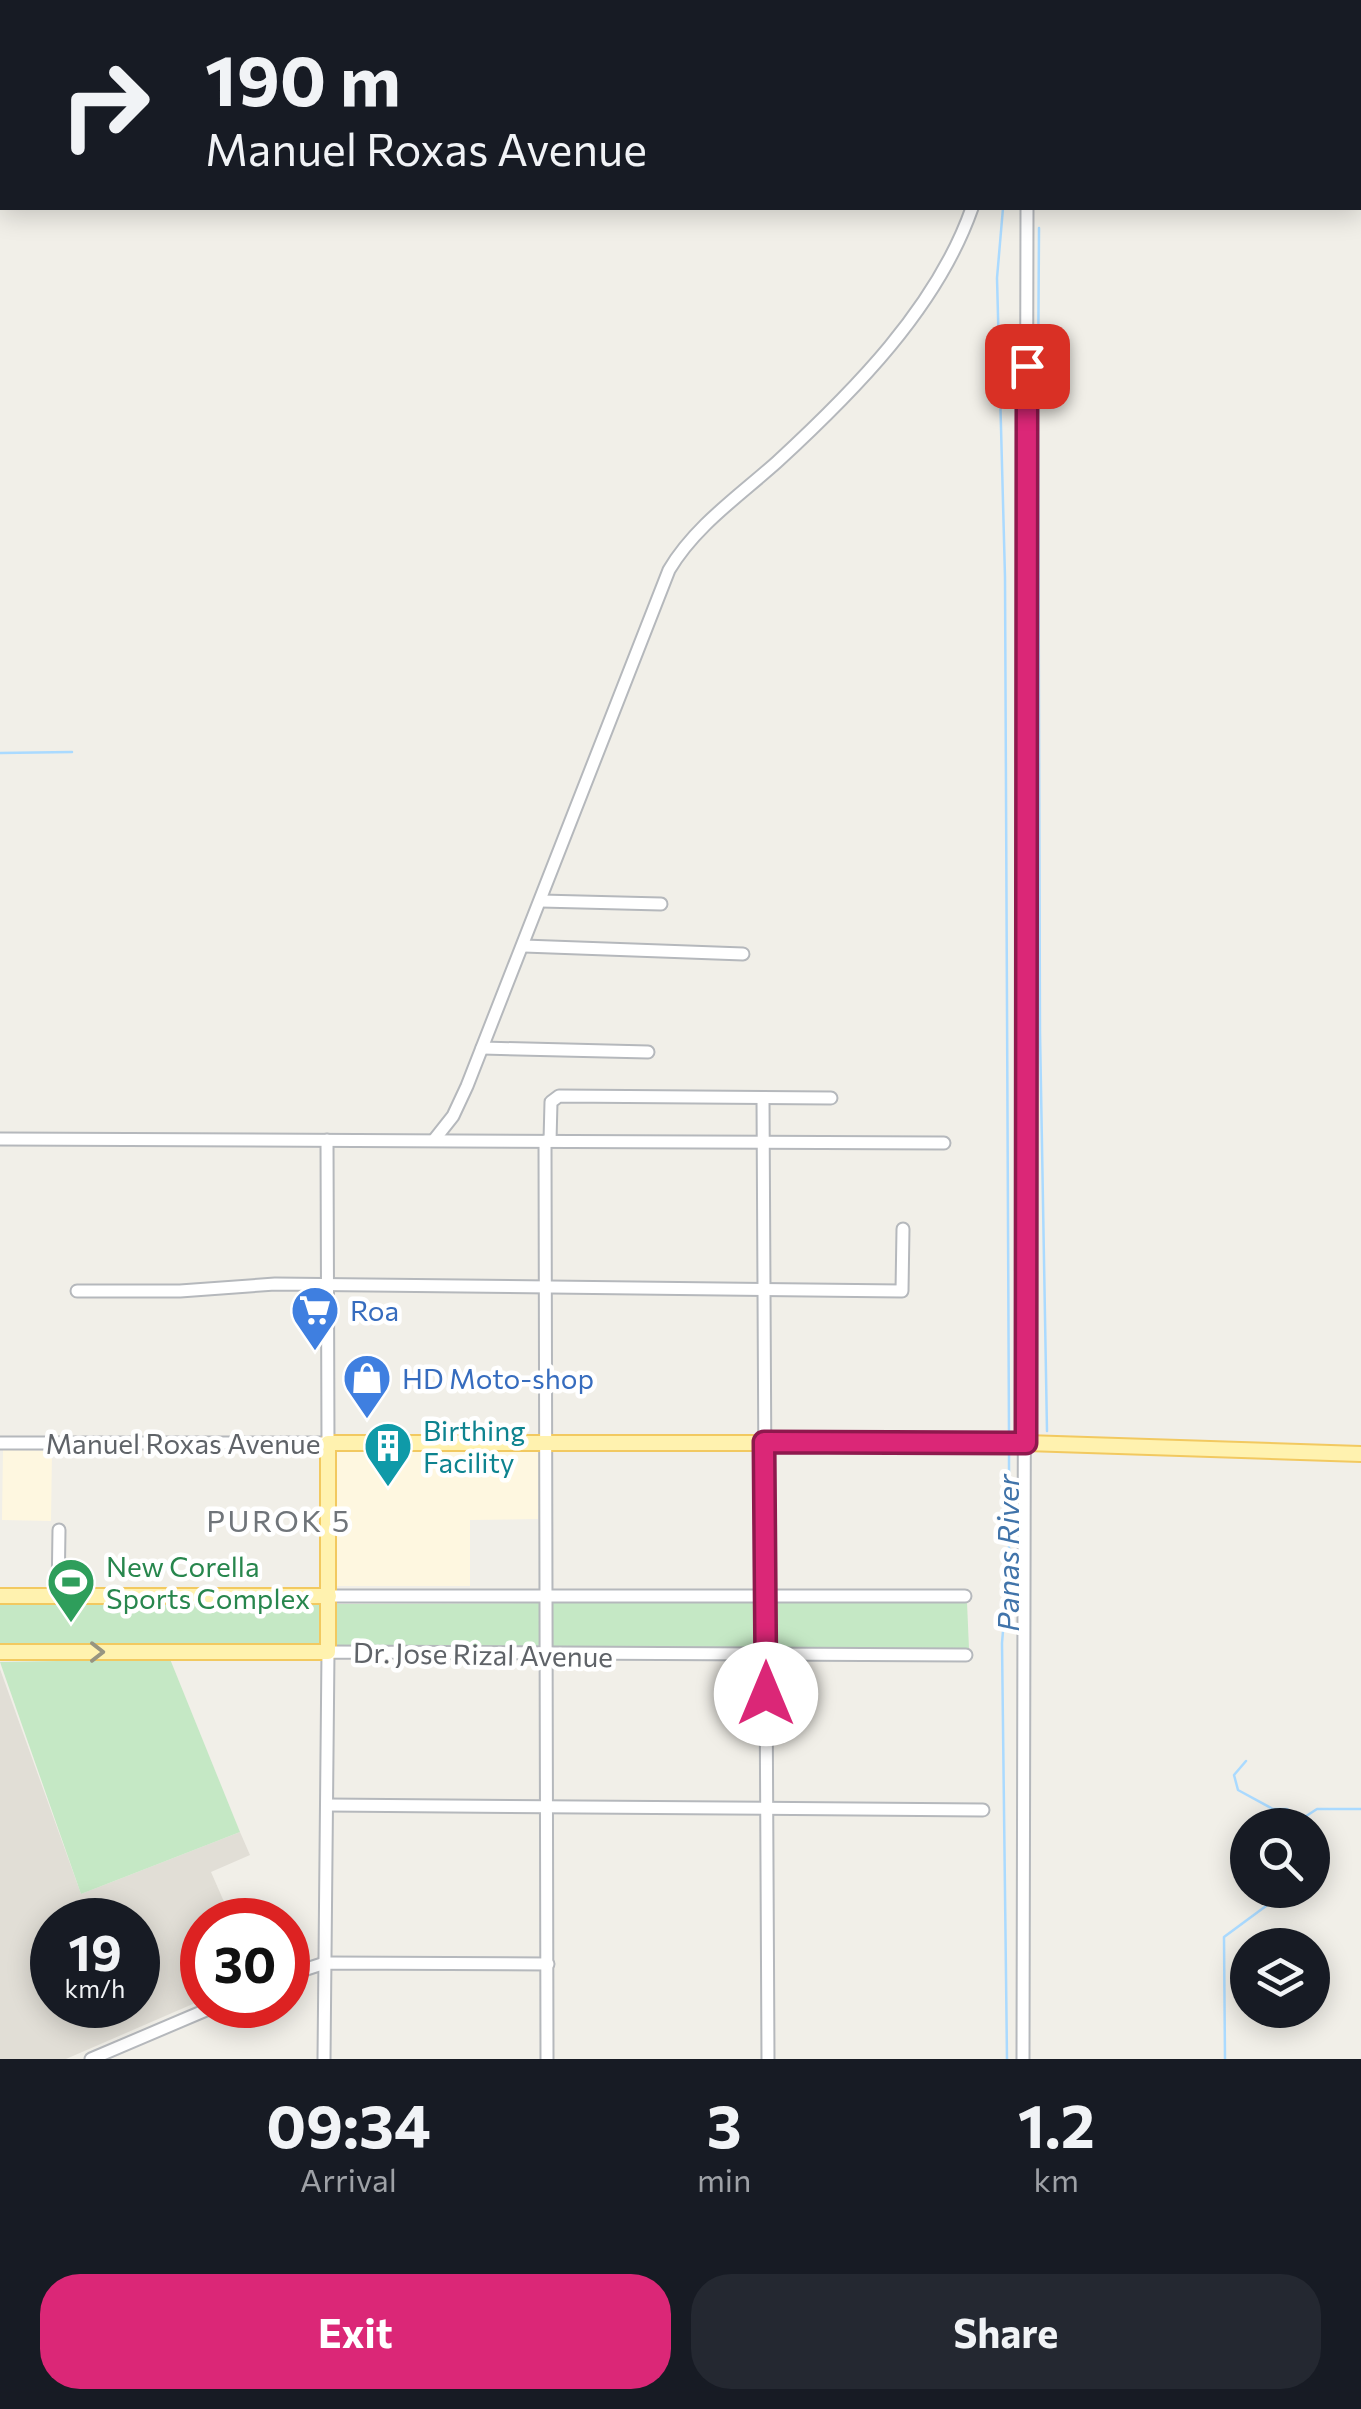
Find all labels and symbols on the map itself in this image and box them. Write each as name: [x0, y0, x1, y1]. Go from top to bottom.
pin: [985, 324, 1070, 409]
supermarket icon: Roa: [289, 1284, 341, 1352]
place label: Roa: [350, 1293, 399, 1327]
shop icon: HD Moto-shop: [341, 1352, 393, 1420]
place label: HD Moto-shop: [402, 1361, 594, 1395]
place label: Birthing Facility: [423, 1413, 525, 1479]
building icon: Birthing Facility: [362, 1420, 414, 1488]
street label: Manuel Roxas Avenue: [45, 1426, 321, 1460]
water label: Panas River: [988, 1473, 1025, 1632]
district label: PUROK 5: [206, 1501, 352, 1538]
place label: New Corella Sports Complex: [106, 1549, 310, 1615]
sports icon: New Corella Sports Complex: [45, 1556, 97, 1624]
street label: Dr. Jose Rizal Avenue: [353, 1635, 613, 1673]
one-way arrow: [90, 1641, 106, 1663]
position arrow: [714, 1642, 818, 1746]
speed limit sign: 30: [180, 1898, 310, 2028]

